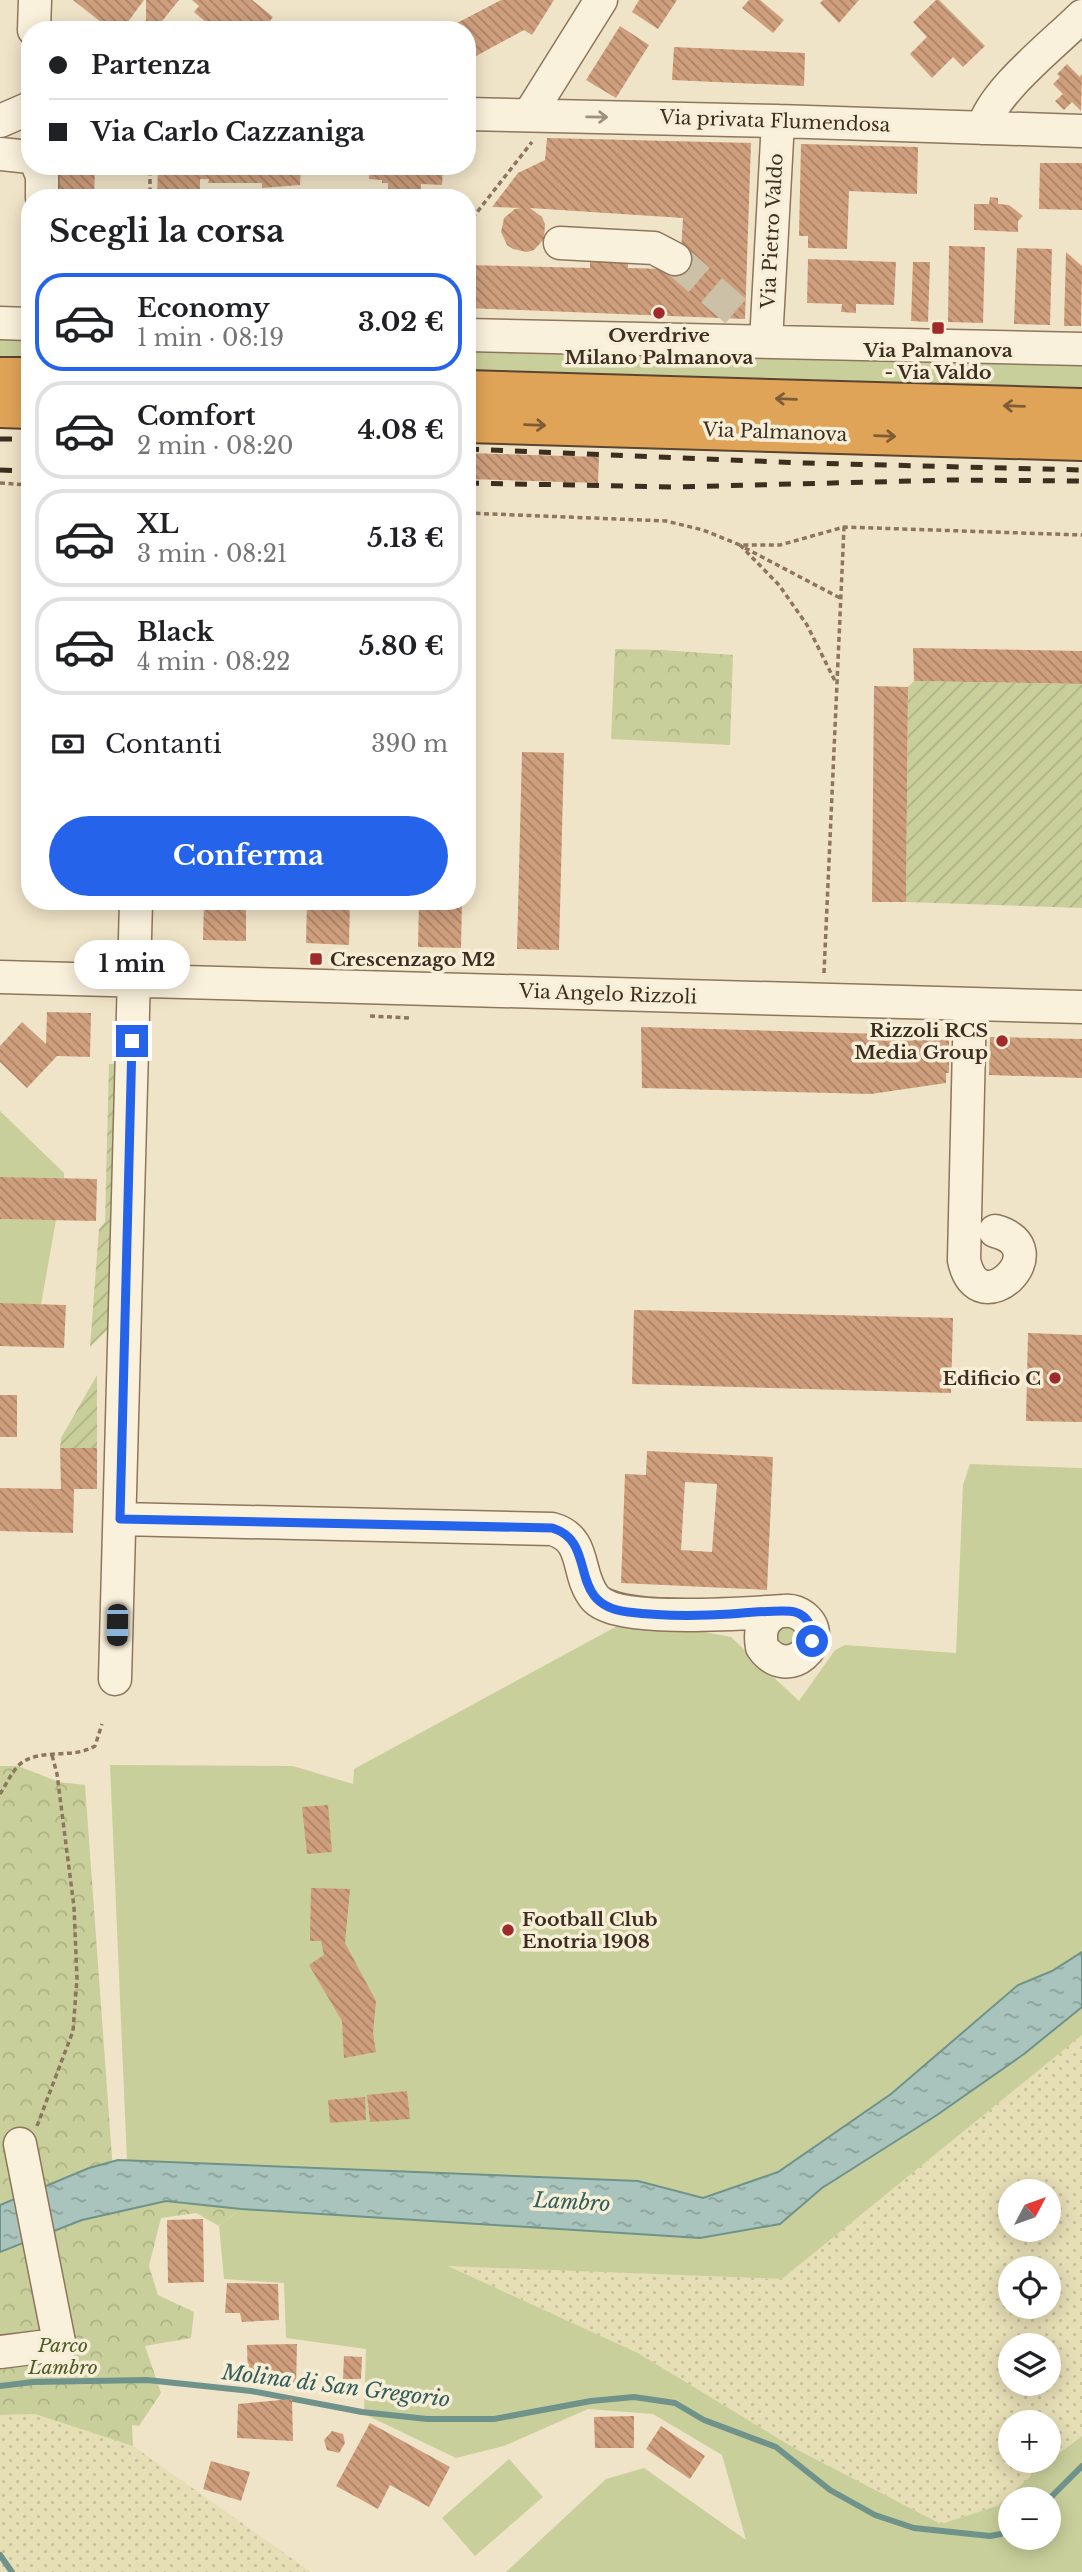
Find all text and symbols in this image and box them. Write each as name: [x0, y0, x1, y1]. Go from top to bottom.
text: Partenza: [91, 49, 211, 81]
street label: Via privata Flumendosa: [658, 105, 891, 137]
one-way arrow: [585, 110, 608, 124]
text: Via Carlo Cazzaniga: [91, 116, 365, 148]
street label: Via Pietro Valdo: [756, 153, 788, 310]
text: Scegli la corsa: [49, 211, 285, 251]
icon: car: [53, 291, 116, 354]
text: Economy: [137, 292, 270, 324]
marker: Overdrive Milano Palmanova: [651, 305, 667, 321]
text: 3.02 €: [358, 306, 444, 338]
marker: Via Palmanova - Via Valdo: [930, 320, 946, 336]
text: 1 min · 08:19: [137, 324, 284, 352]
place label: Overdrive Milano Palmanova: [564, 324, 754, 369]
place label: Via Palmanova - Via Valdo: [862, 339, 1013, 384]
one-way arrow: [775, 393, 798, 406]
icon: car: [53, 399, 116, 462]
one-way arrow: [1003, 399, 1026, 412]
text: Comfort: [137, 400, 255, 432]
text: 4.08 €: [358, 414, 444, 446]
one-way arrow: [524, 418, 547, 432]
street label: Via Palmanova: [701, 418, 848, 446]
one-way arrow: [874, 429, 897, 442]
text: 2 min · 08:20: [137, 432, 293, 460]
icon: car: [53, 507, 116, 570]
text: XL: [137, 508, 179, 540]
text: 5.13 €: [367, 522, 444, 554]
text: 3 min · 08:21: [137, 540, 287, 568]
icon: car: [53, 615, 116, 678]
text: Black: [137, 616, 214, 648]
text: 5.80 €: [359, 630, 444, 662]
text: 4 min · 08:22: [137, 648, 290, 676]
icon: cash: [49, 725, 87, 763]
text: Contanti: [105, 728, 222, 760]
text: 390 m: [371, 730, 448, 758]
button: Conferma: [49, 816, 448, 896]
callout: 1 min: [74, 940, 190, 988]
place label: Crescenzago M2: [330, 948, 496, 971]
text: 1 min: [99, 950, 165, 978]
marker: Crescenzago M2: [308, 951, 324, 967]
street label: Via Angelo Rizzoli: [518, 979, 698, 1009]
place label: Rizzoli RCS Media Group: [854, 1019, 988, 1064]
route end: [116, 1025, 148, 1057]
marker: Rizzoli RCS Media Group: [994, 1033, 1010, 1049]
place label: Edificio C: [942, 1367, 1041, 1390]
marker: Edificio C: [1047, 1370, 1063, 1386]
car: [107, 1604, 128, 1646]
route start: [796, 1625, 828, 1657]
place label: Football Club Enotria 1908: [522, 1908, 658, 1953]
marker: Football Club Enotria 1908: [500, 1922, 516, 1938]
north arrow: [998, 2179, 1060, 2242]
map controls: [998, 2179, 1061, 2550]
water label: Lambro: [532, 2187, 611, 2217]
button: locate: [998, 2256, 1061, 2319]
button: layers: [998, 2333, 1061, 2396]
park label: Parco Lambro: [27, 2334, 98, 2379]
water label: Molina di San Gregorio: [219, 2359, 452, 2413]
button: +: [998, 2410, 1061, 2473]
button: −: [998, 2487, 1061, 2550]

